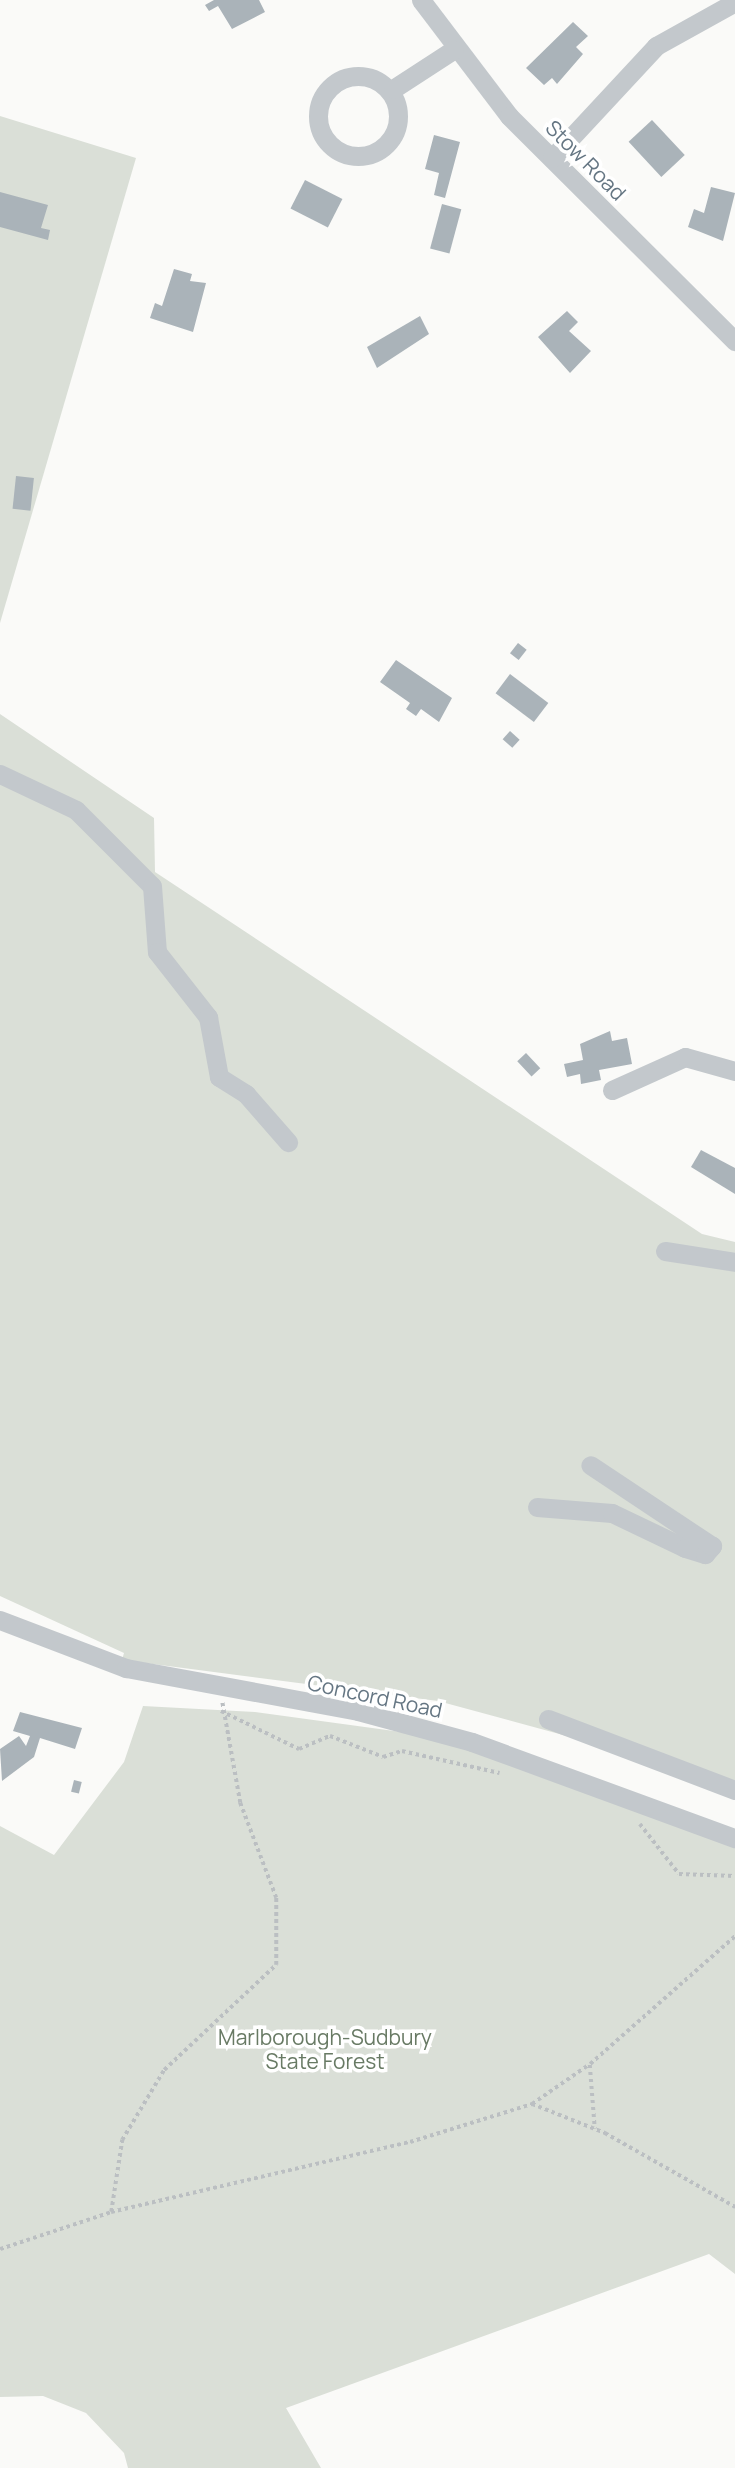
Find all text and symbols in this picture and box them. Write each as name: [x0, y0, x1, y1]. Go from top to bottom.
street label: Stow Road: [541, 115, 631, 205]
street label: Concord Road: [305, 1669, 445, 1723]
park label: Marlborough-Sudbury State Forest: [218, 2024, 432, 2074]

